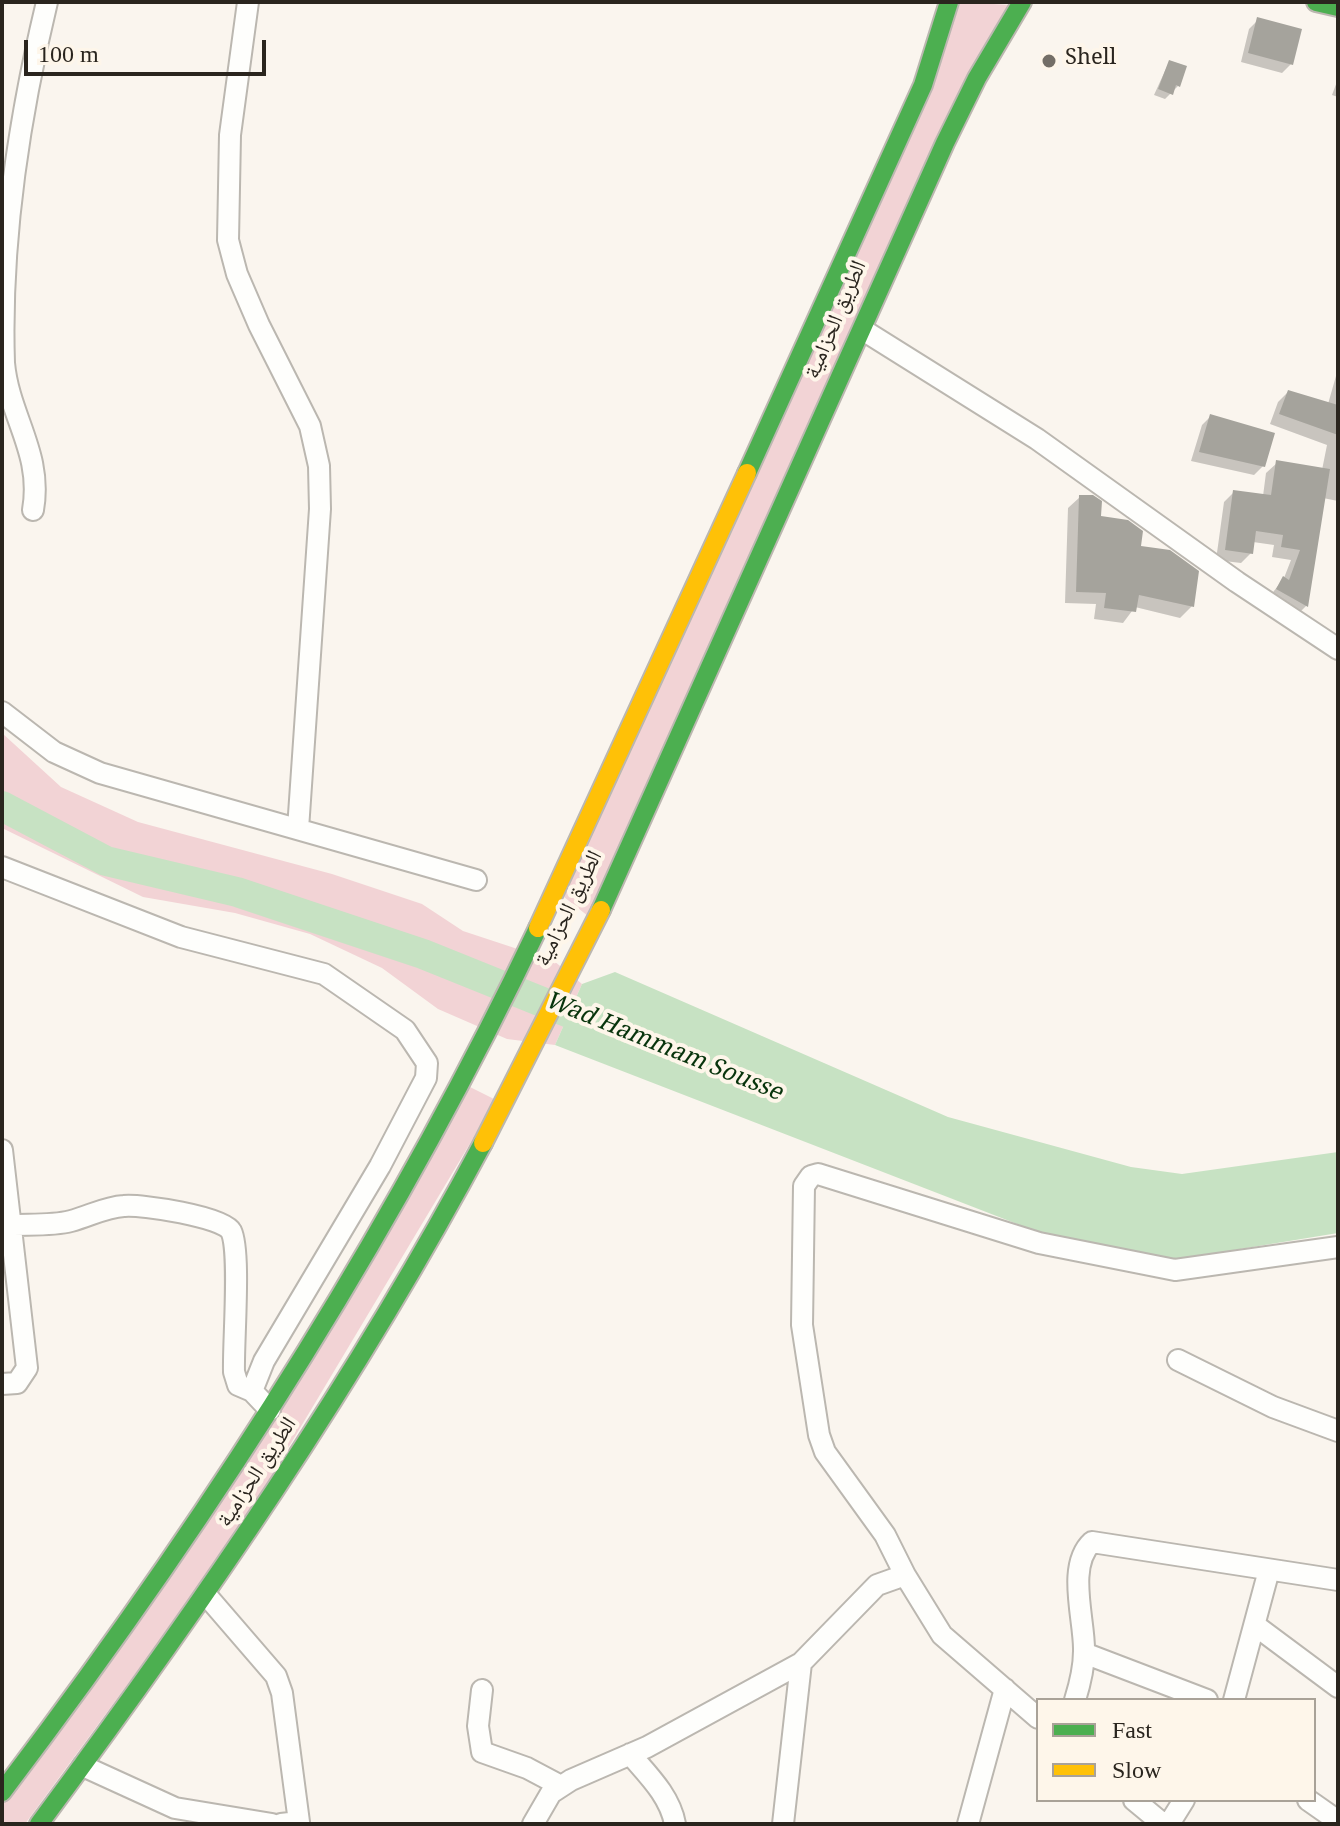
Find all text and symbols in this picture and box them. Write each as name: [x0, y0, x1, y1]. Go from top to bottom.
scale bar: [28, 24, 270, 74]
text: 100 m: [38, 41, 99, 67]
place label: Shell: [1065, 48, 1116, 74]
marker: Shell: [1040, 52, 1058, 70]
street label: الطريق الحزامية: [802, 258, 876, 384]
street label: الطريق الحزامية: [533, 848, 611, 972]
water label: Wad Hammam Sousse: [539, 989, 785, 1111]
street label: الطريق الحزامية: [215, 1414, 305, 1534]
legend: [1036, 1698, 1316, 1802]
text: Fast: [1112, 1717, 1152, 1743]
text: Slow: [1112, 1757, 1161, 1783]

